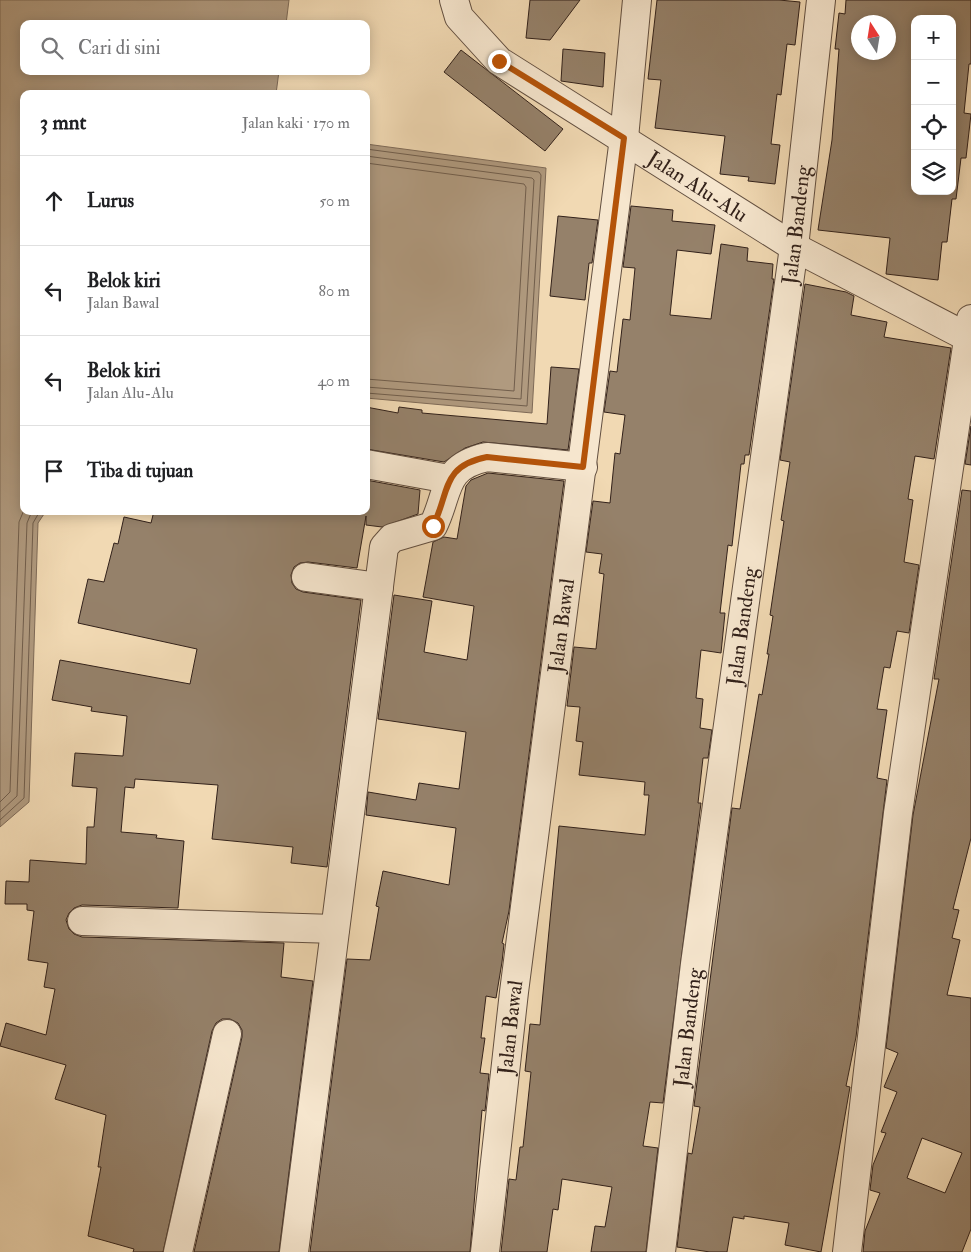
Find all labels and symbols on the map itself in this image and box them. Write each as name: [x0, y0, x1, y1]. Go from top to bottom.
north arrow: [851, 15, 896, 60]
route end: [488, 50, 511, 73]
street label: Jalan Alu-Alu: [641, 144, 753, 229]
street label: Jalan Bandeng: [776, 163, 817, 287]
route start: [422, 515, 445, 538]
street label: Jalan Bandeng: [720, 565, 764, 688]
street label: Jalan Bawal: [542, 576, 581, 676]
street label: Jalan Bandeng: [667, 966, 708, 1090]
street label: Jalan Bawal: [492, 978, 529, 1077]

